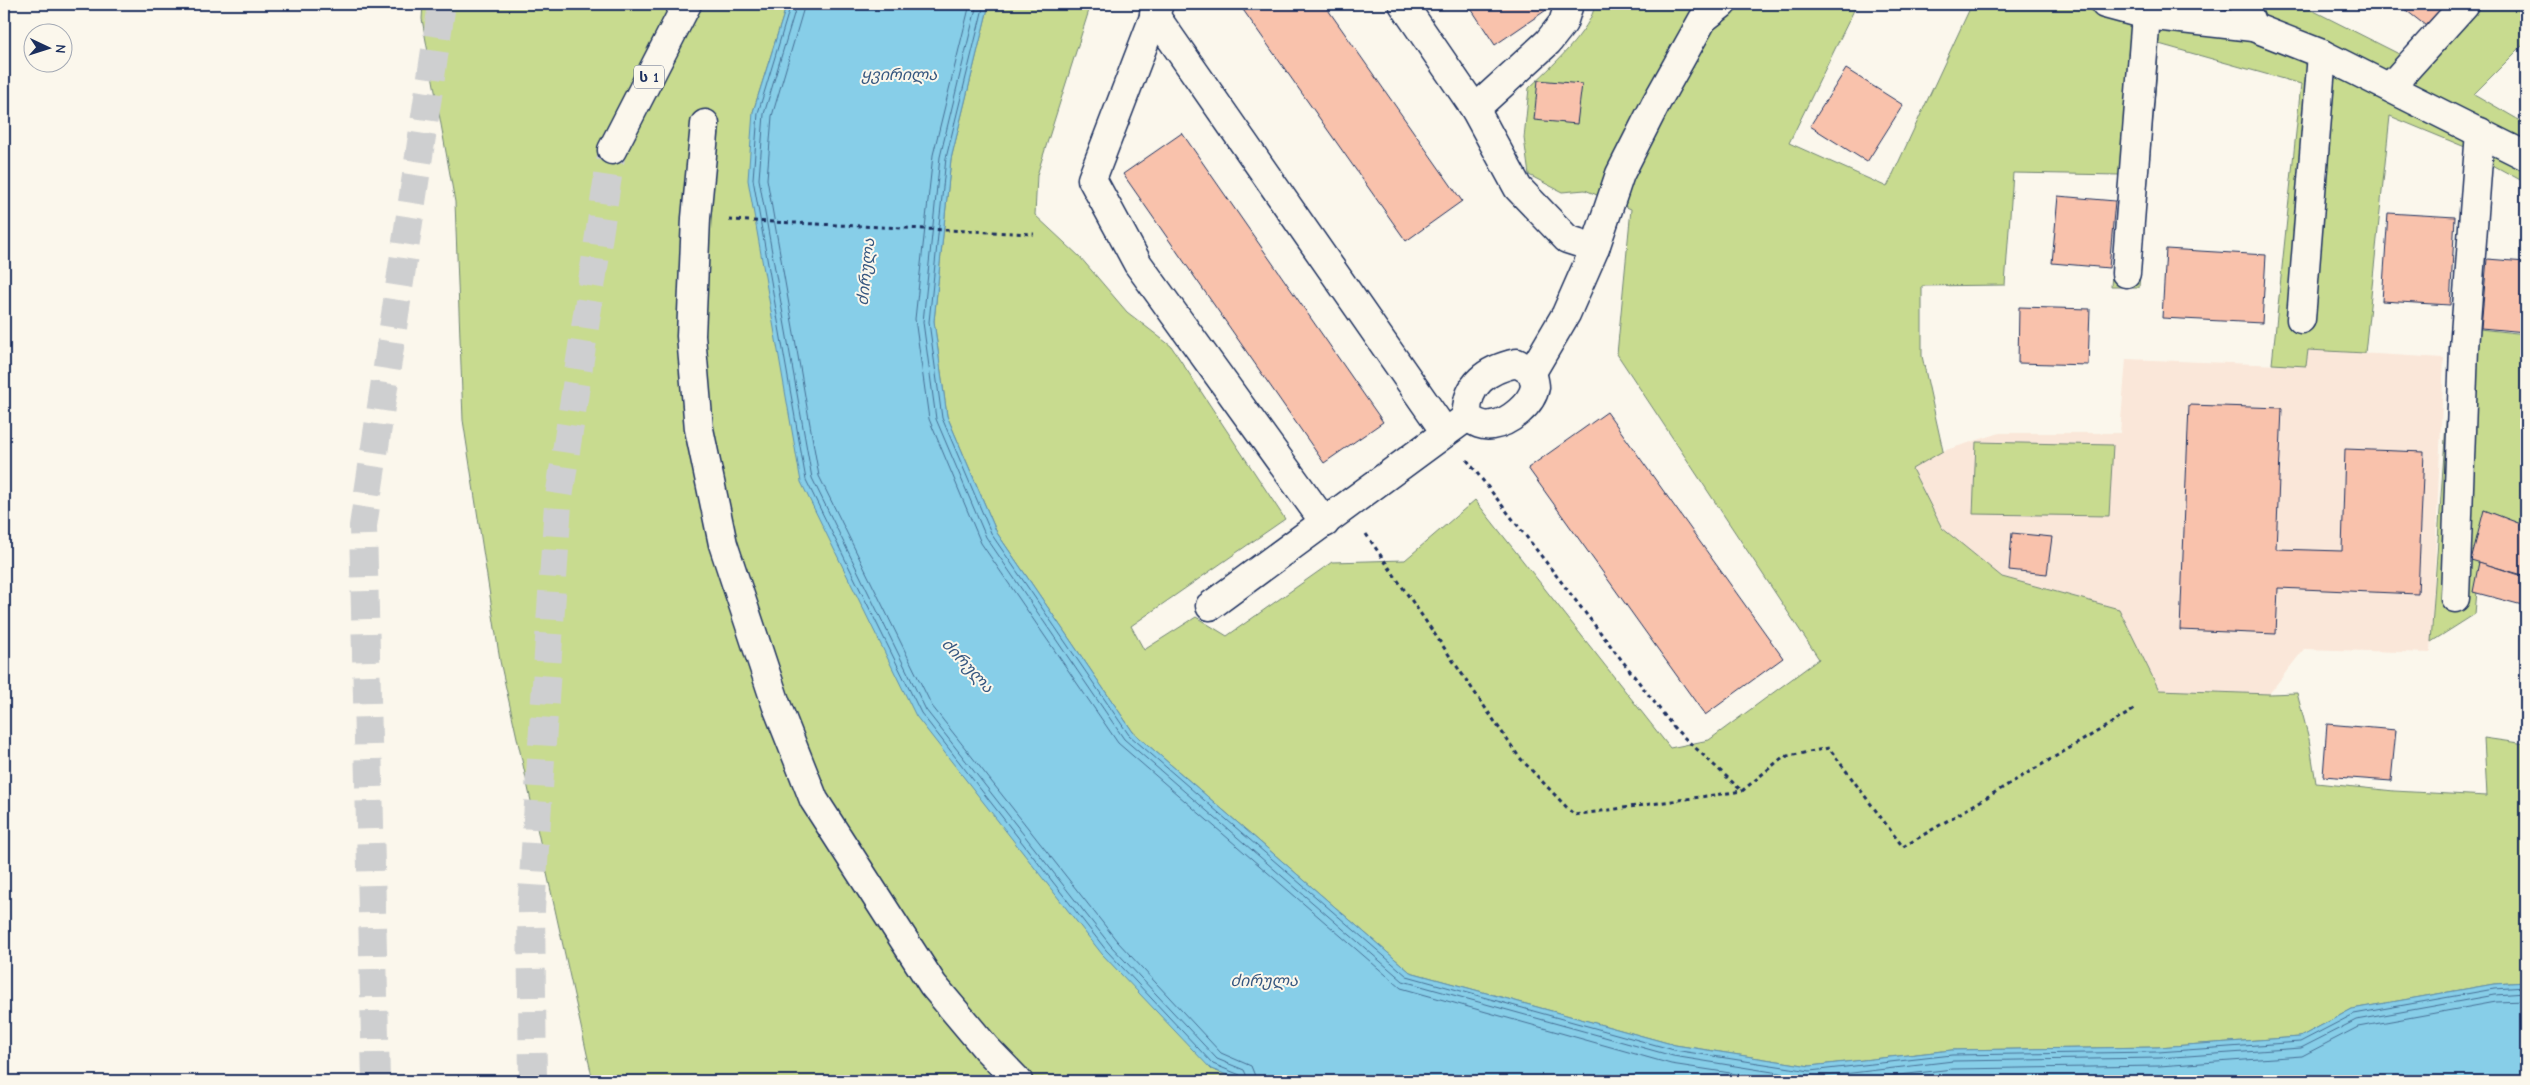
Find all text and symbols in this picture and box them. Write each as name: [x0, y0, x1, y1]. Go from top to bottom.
north arrow: [22, 22, 72, 72]
text: N: [52, 44, 69, 54]
road number: ს 1: [634, 66, 664, 88]
water label: ყვირილა: [861, 66, 937, 84]
water label: ძირულა: [854, 237, 878, 307]
water label: ძირულა: [938, 635, 997, 697]
water label: ძირულა: [1230, 972, 1298, 990]

